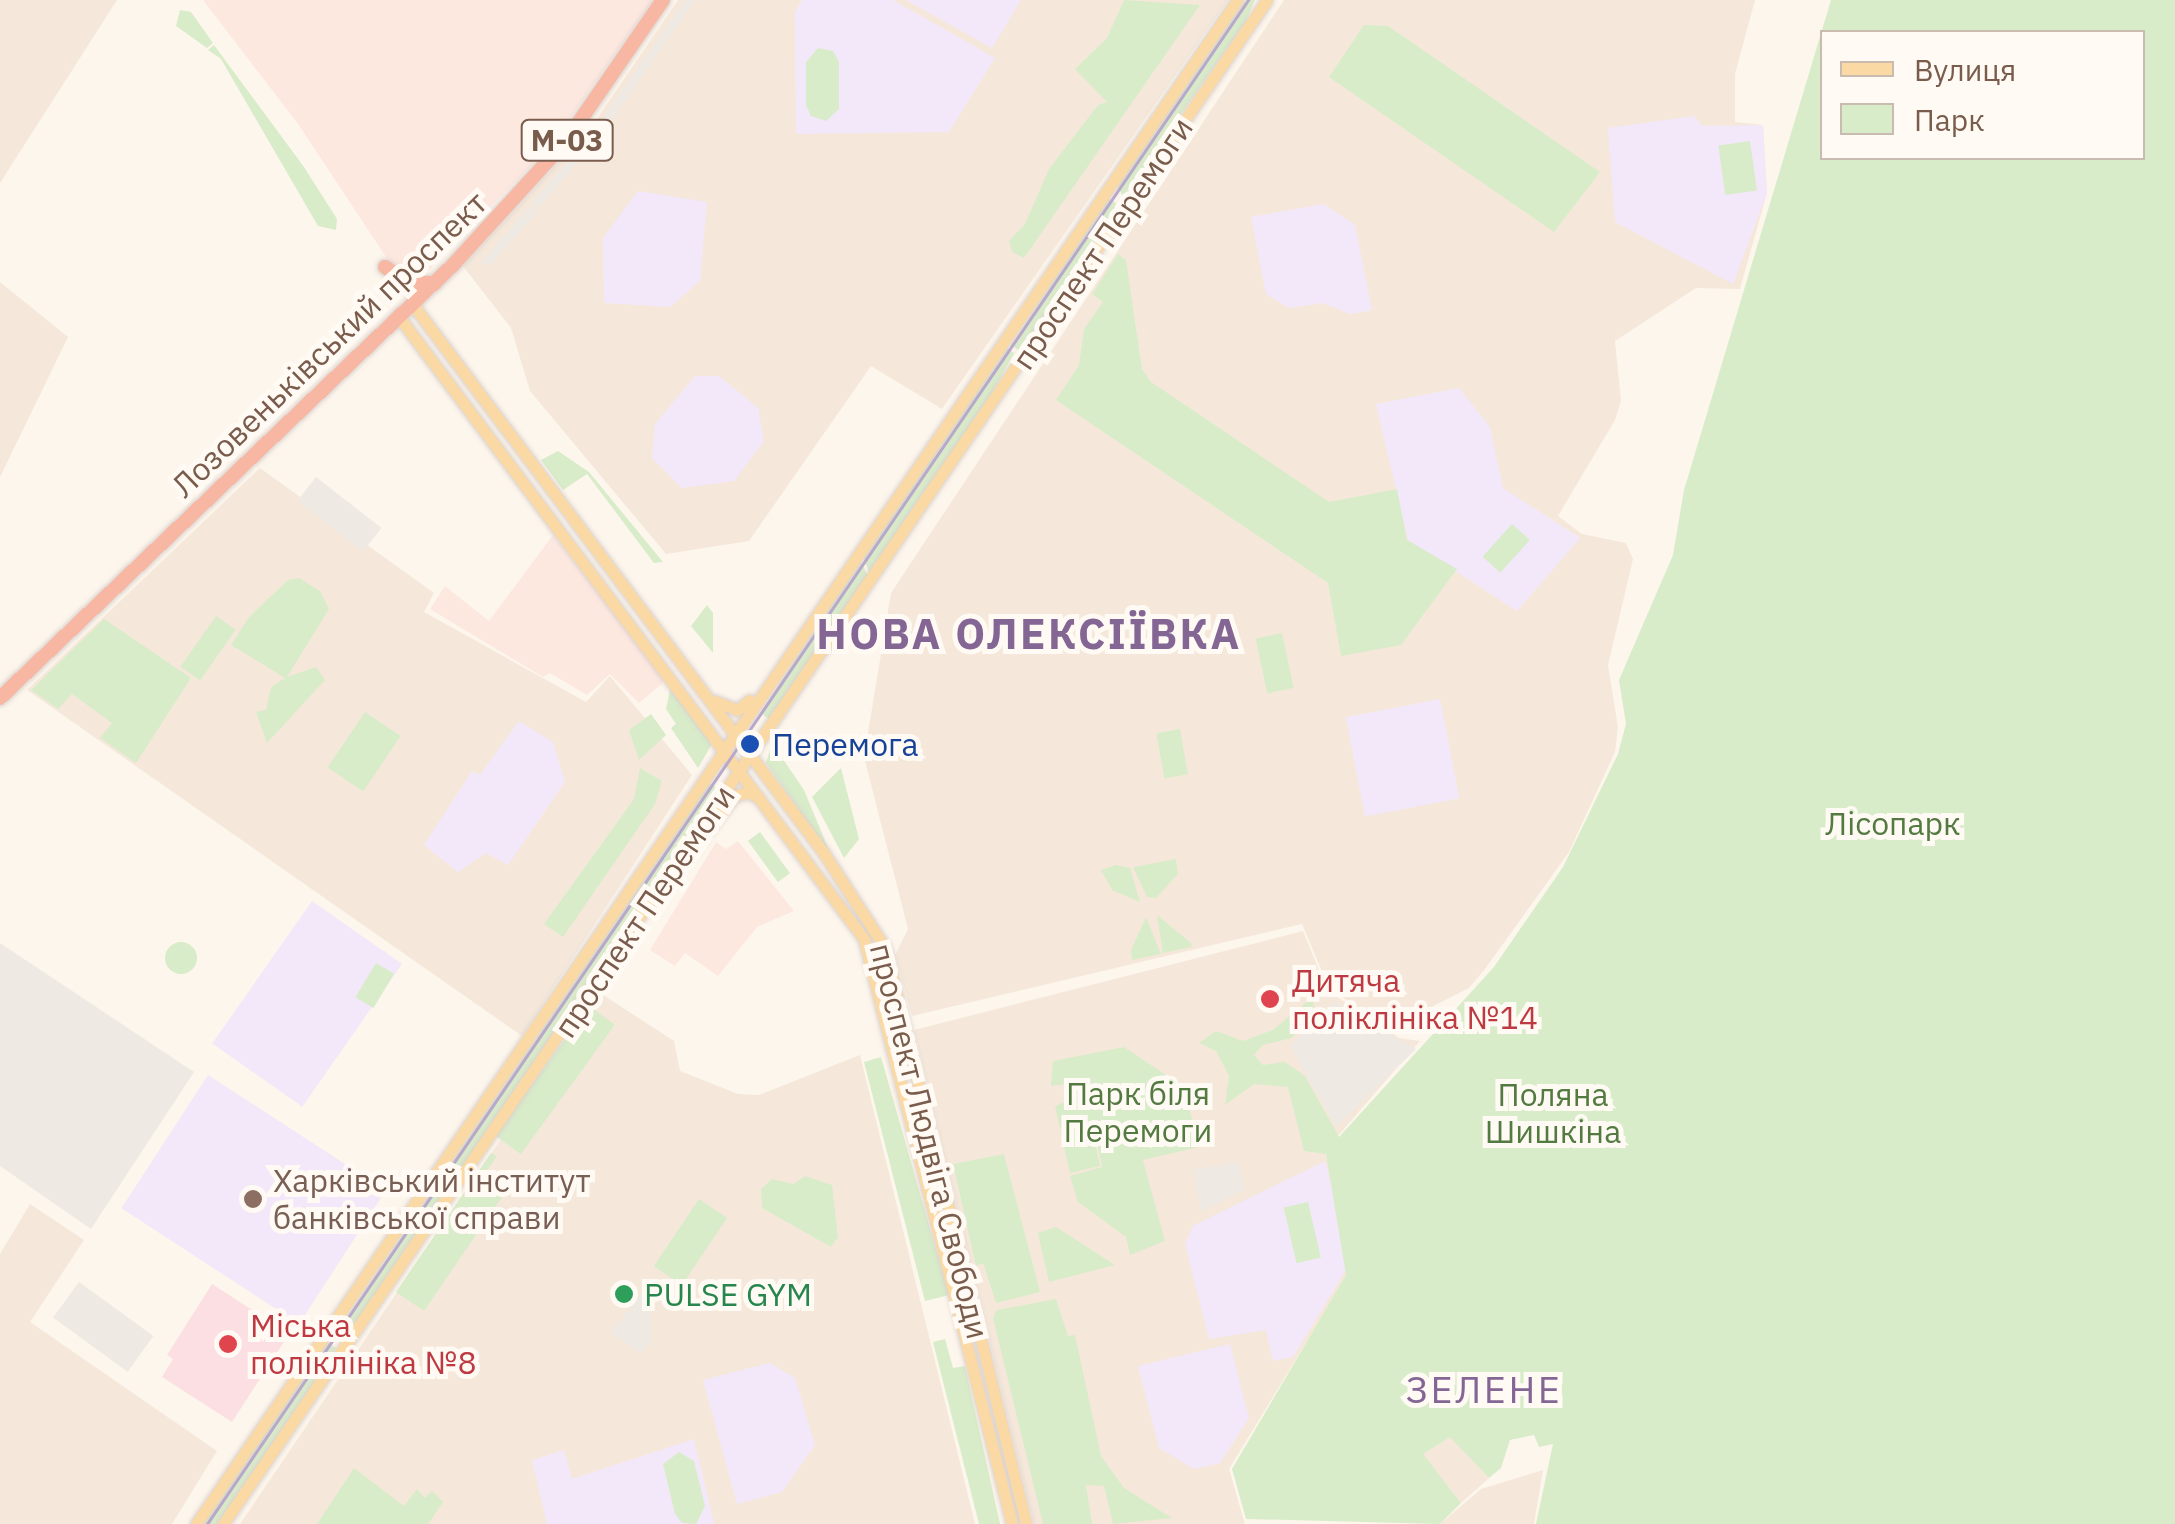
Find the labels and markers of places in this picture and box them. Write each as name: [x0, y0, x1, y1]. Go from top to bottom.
place label: Перемога: [772, 725, 919, 763]
marker: Перемога: [737, 731, 763, 757]
place label: Дитяча поліклініка №14: [1292, 962, 1538, 1037]
marker: Дитяча поліклініка №14: [1257, 986, 1283, 1012]
place label: Харківський інститут банківської справи: [273, 1162, 591, 1237]
marker: Харківський інститут банківської справи: [242, 1188, 264, 1210]
place label: PULSE GYM: [644, 1275, 812, 1313]
marker: PULSE GYM: [613, 1283, 635, 1305]
place label: Міська поліклініка №8: [250, 1307, 477, 1382]
marker: Міська поліклініка №8: [215, 1331, 241, 1357]

